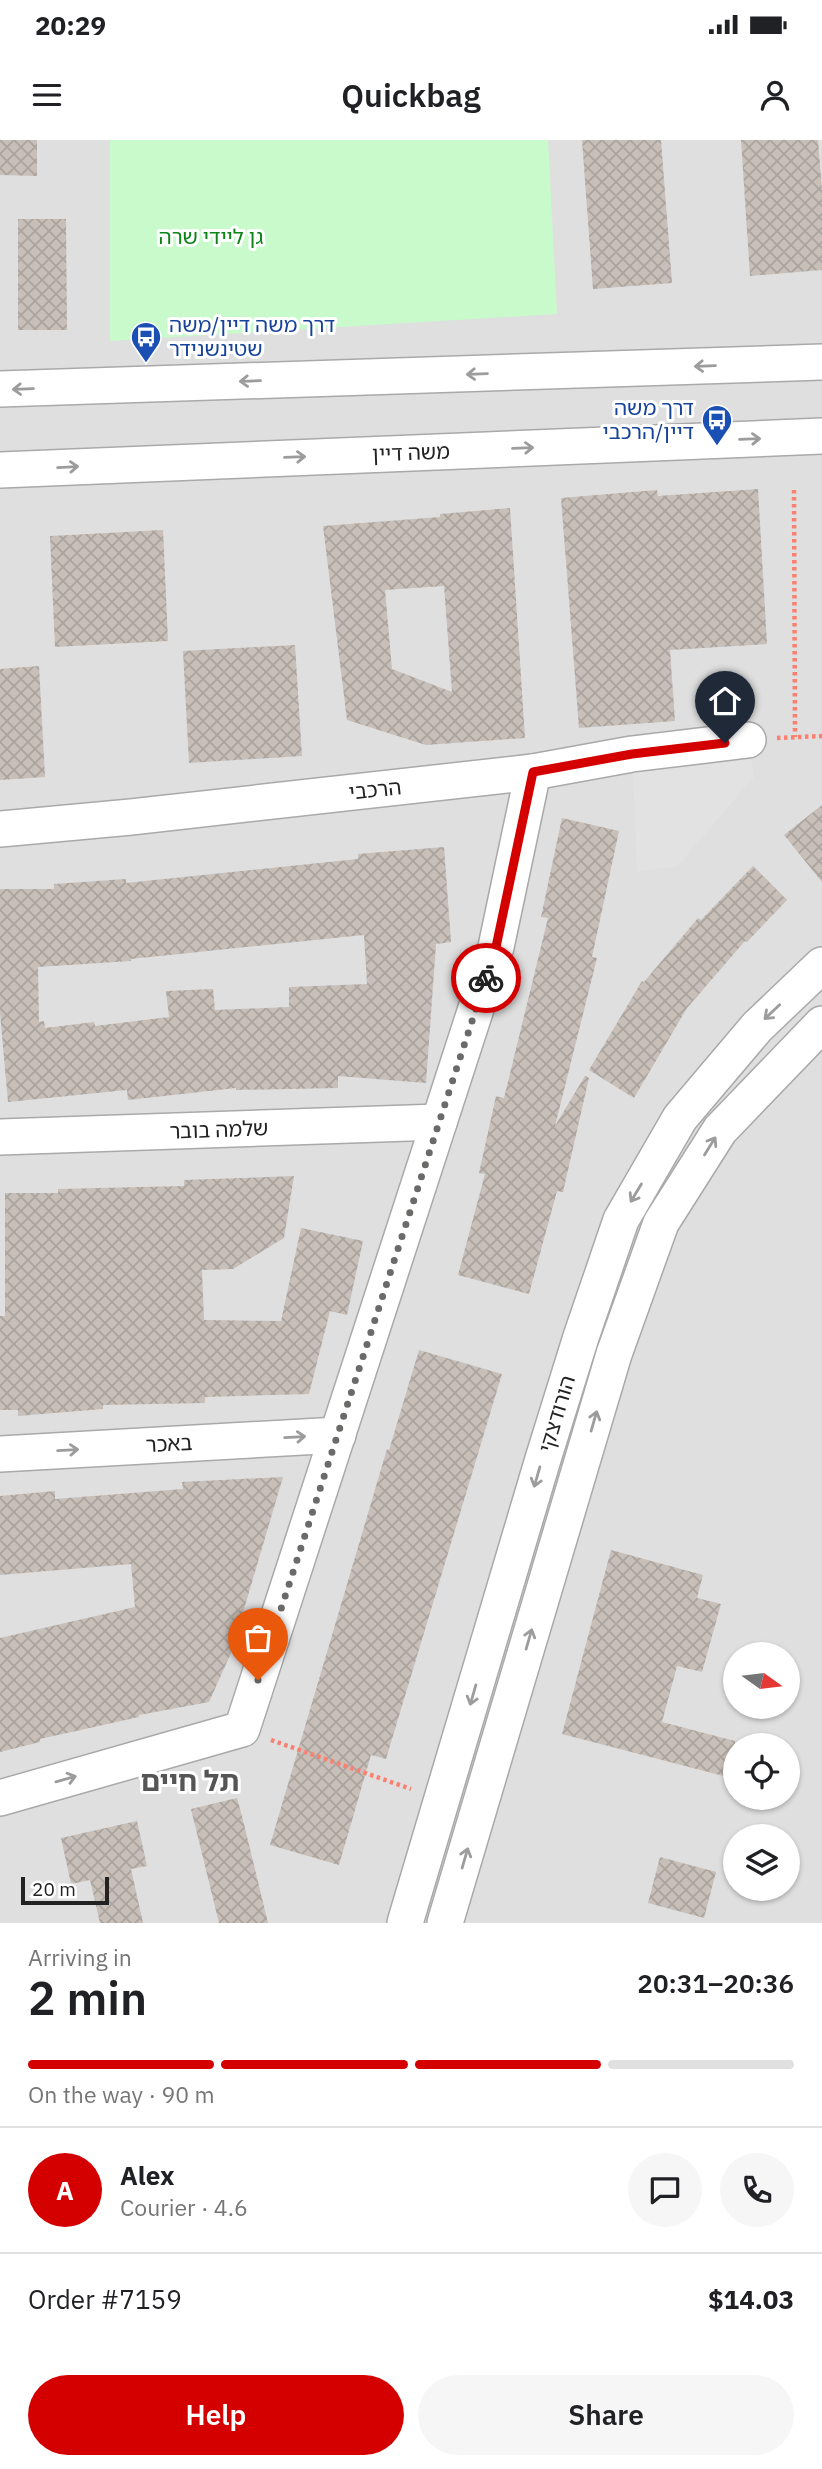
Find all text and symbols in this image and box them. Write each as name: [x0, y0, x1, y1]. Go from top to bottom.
text: 20:29: [35, 8, 106, 42]
text: Quickbag: [341, 74, 481, 116]
icon: menu: [28, 76, 66, 114]
icon: person: [756, 76, 794, 114]
park label: גן ליידי שרה: [159, 222, 264, 250]
place label: דרך משה דיין/משה שטינשנידר: [169, 310, 335, 362]
bus stop icon: דרך משה דיין/משה שטינשנידר: [129, 320, 163, 364]
one-way arrow: [694, 360, 717, 373]
one-way arrow: [466, 367, 489, 380]
one-way arrow: [239, 375, 262, 388]
one-way arrow: [11, 382, 34, 395]
place label: דרך משה דיין/הרכבי: [602, 393, 694, 445]
bus stop icon: דרך משה דיין/הרכבי: [700, 403, 734, 447]
one-way arrow: [738, 433, 761, 446]
street label: משה דיין: [372, 437, 451, 467]
one-way arrow: [511, 442, 534, 455]
one-way arrow: [284, 451, 307, 464]
one-way arrow: [56, 460, 79, 473]
pin: [695, 671, 755, 743]
icon: home: [706, 682, 744, 720]
street label: הרכבי: [347, 772, 403, 806]
courier: [451, 943, 521, 1013]
icon: bike: [467, 959, 505, 997]
one-way arrow: [764, 1004, 781, 1021]
street label: שלמה בובר: [169, 1113, 269, 1145]
one-way arrow: [703, 1136, 717, 1156]
one-way arrow: [629, 1183, 643, 1203]
street label: הורודצקי: [531, 1372, 581, 1456]
one-way arrow: [588, 1410, 601, 1432]
street label: באכר: [145, 1428, 193, 1458]
one-way arrow: [284, 1430, 306, 1443]
one-way arrow: [56, 1443, 79, 1456]
one-way arrow: [530, 1466, 543, 1488]
pin: [228, 1608, 288, 1680]
icon: bag: [239, 1619, 277, 1657]
one-way arrow: [524, 1629, 537, 1651]
north arrow: [723, 1642, 800, 1718]
map controls: [723, 1642, 800, 1901]
one-way arrow: [465, 1684, 478, 1706]
button: locate: [723, 1733, 800, 1810]
district label: תל חיים: [141, 1762, 239, 1799]
one-way arrow: [54, 1772, 76, 1785]
button: layers: [723, 1824, 800, 1901]
one-way arrow: [459, 1847, 472, 1869]
scale bar: [21, 1874, 108, 1906]
text: 20 m: [32, 1877, 76, 1901]
text: Arriving in: [28, 1942, 132, 1972]
text: 20:31–20:36: [637, 1966, 794, 2000]
text: 2 min: [28, 1968, 147, 2028]
text: On the way · 90 m: [28, 2079, 215, 2109]
button: chat: [628, 2153, 702, 2227]
button: phone: [720, 2153, 794, 2227]
text: Alex: [120, 2158, 174, 2192]
text: A: [56, 2173, 74, 2207]
text: Courier · 4.6: [120, 2192, 248, 2222]
text: Order #7159: [28, 2282, 182, 2316]
text: $14.03: [708, 2282, 794, 2316]
button: Help: [28, 2375, 404, 2455]
button: Share: [418, 2375, 794, 2455]

